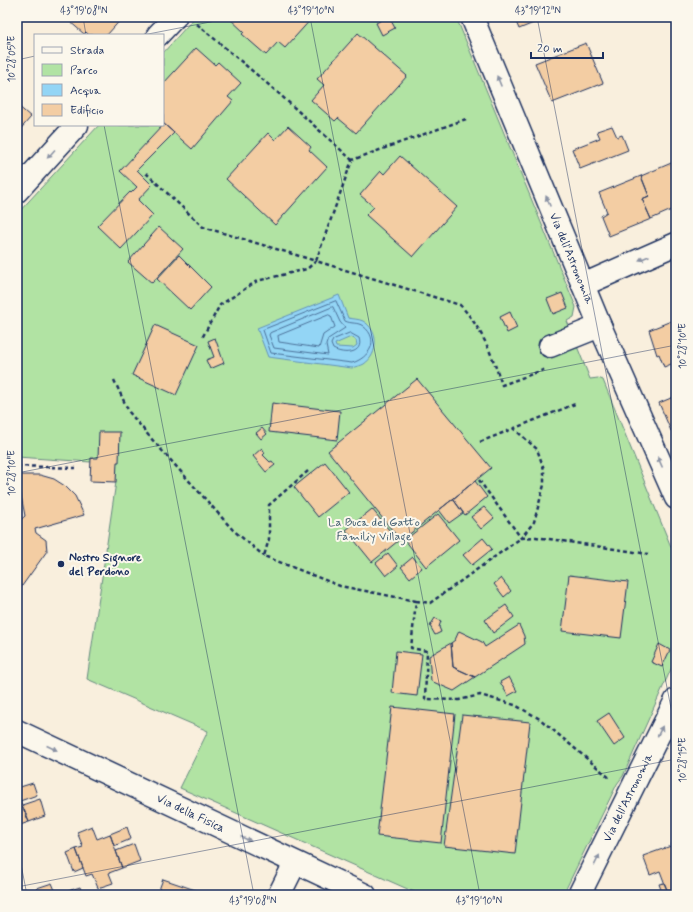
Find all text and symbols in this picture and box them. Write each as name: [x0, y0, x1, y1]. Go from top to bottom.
text: 43°19'08"N: [60, 4, 108, 18]
text: 43°19'10"N: [288, 4, 335, 18]
text: 43°19'12"N: [515, 4, 561, 18]
legend: [34, 34, 164, 126]
scale bar: [531, 34, 603, 60]
text: 10°28'05"E: [5, 36, 19, 82]
text: 20 m: [537, 41, 563, 57]
text: Strada: [70, 43, 104, 59]
text: Parco: [70, 63, 98, 79]
one-way arrow: [495, 75, 501, 87]
text: Acqua: [70, 83, 101, 99]
text: Edificio: [70, 103, 104, 119]
one-way arrow: [46, 149, 55, 159]
one-way arrow: [545, 195, 551, 207]
street label: Via dell'Astronomia: [545, 211, 597, 307]
one-way arrow: [638, 255, 650, 261]
text: 10°28'10"E: [676, 323, 690, 369]
text: 10°28'10"E: [5, 450, 19, 496]
one-way arrow: [657, 457, 663, 468]
park label: La Buca del Gatto Familiy Village: [328, 515, 420, 546]
place label: Nostro Signore del Perdono: [69, 550, 142, 580]
marker: Nostro Signore del Perdono: [56, 559, 66, 569]
one-way arrow: [657, 725, 664, 737]
text: 10°28'15"E: [676, 737, 690, 783]
one-way arrow: [47, 745, 58, 751]
street label: Via dell'Astronomia: [600, 750, 658, 845]
street label: Via della Fisica: [154, 791, 227, 837]
one-way arrow: [240, 836, 251, 842]
one-way arrow: [593, 854, 600, 866]
text: 43°19'08"N: [229, 894, 277, 908]
text: 43°19'10"N: [456, 894, 503, 908]

